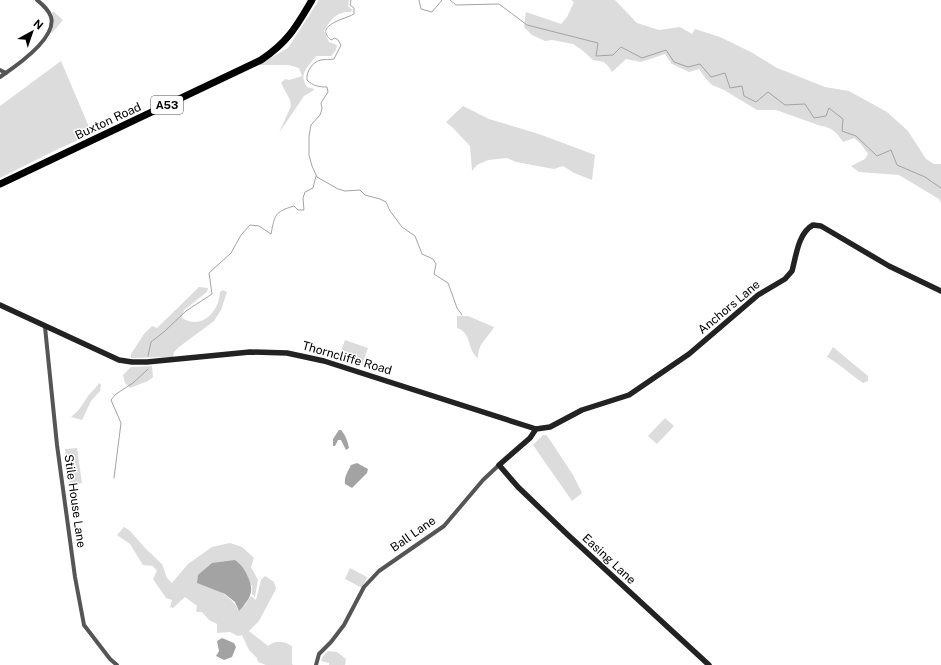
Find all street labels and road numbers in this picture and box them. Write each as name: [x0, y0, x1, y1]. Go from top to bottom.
road number: A53: [151, 96, 183, 114]
street label: Buxton Road: [73, 100, 143, 142]
street label: Anchors Lane: [695, 277, 763, 337]
street label: Thorncliffe Road: [301, 339, 393, 377]
street label: Stile House Lane: [62, 453, 89, 549]
street label: Ball Lane: [388, 513, 438, 555]
street label: Easing Lane: [580, 531, 639, 587]

